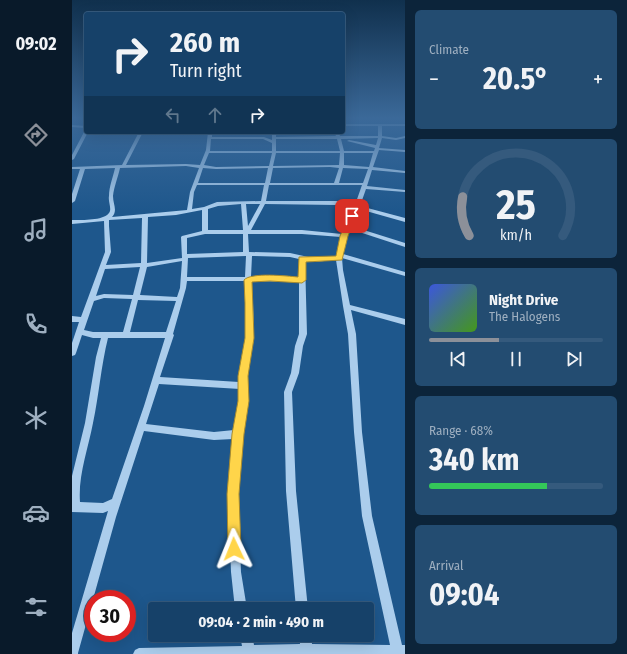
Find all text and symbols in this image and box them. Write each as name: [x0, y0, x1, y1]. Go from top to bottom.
text: 260 m: [170, 26, 240, 59]
icon: right: [104, 28, 156, 80]
text: 09:02: [15, 33, 57, 55]
text: Climate: [429, 42, 469, 57]
text: Turn right: [170, 60, 242, 82]
text: 20.5°: [483, 61, 549, 97]
text: −: [429, 66, 439, 93]
text: +: [593, 66, 603, 93]
icon: left: [162, 104, 184, 126]
icon: ahead: [204, 104, 226, 126]
icon: right: [246, 104, 268, 126]
icon: directions: [22, 121, 50, 149]
text: 25: [495, 180, 536, 230]
pin: [335, 199, 369, 233]
icon: arrive: [341, 205, 363, 227]
icon: music: [22, 216, 50, 244]
text: km/h: [500, 227, 532, 244]
text: Night Drive: [489, 291, 558, 309]
text: The Halogens: [489, 309, 560, 324]
icon: phone: [22, 310, 50, 338]
icon: previous: [447, 348, 469, 370]
icon: pause: [505, 348, 527, 370]
icon: next: [563, 348, 585, 370]
icon: climate: [22, 404, 50, 432]
text: Range · 68%: [429, 423, 493, 438]
text: 340 km: [429, 442, 519, 478]
icon: car: [22, 499, 50, 527]
position arrow: [213, 528, 255, 570]
text: Arrival: [429, 558, 463, 573]
text: 09:04: [429, 577, 499, 613]
speed limit sign: 30: [84, 590, 136, 642]
icon: filters: [22, 593, 50, 621]
text: 09:04 · 2 min · 490 m: [198, 613, 324, 631]

